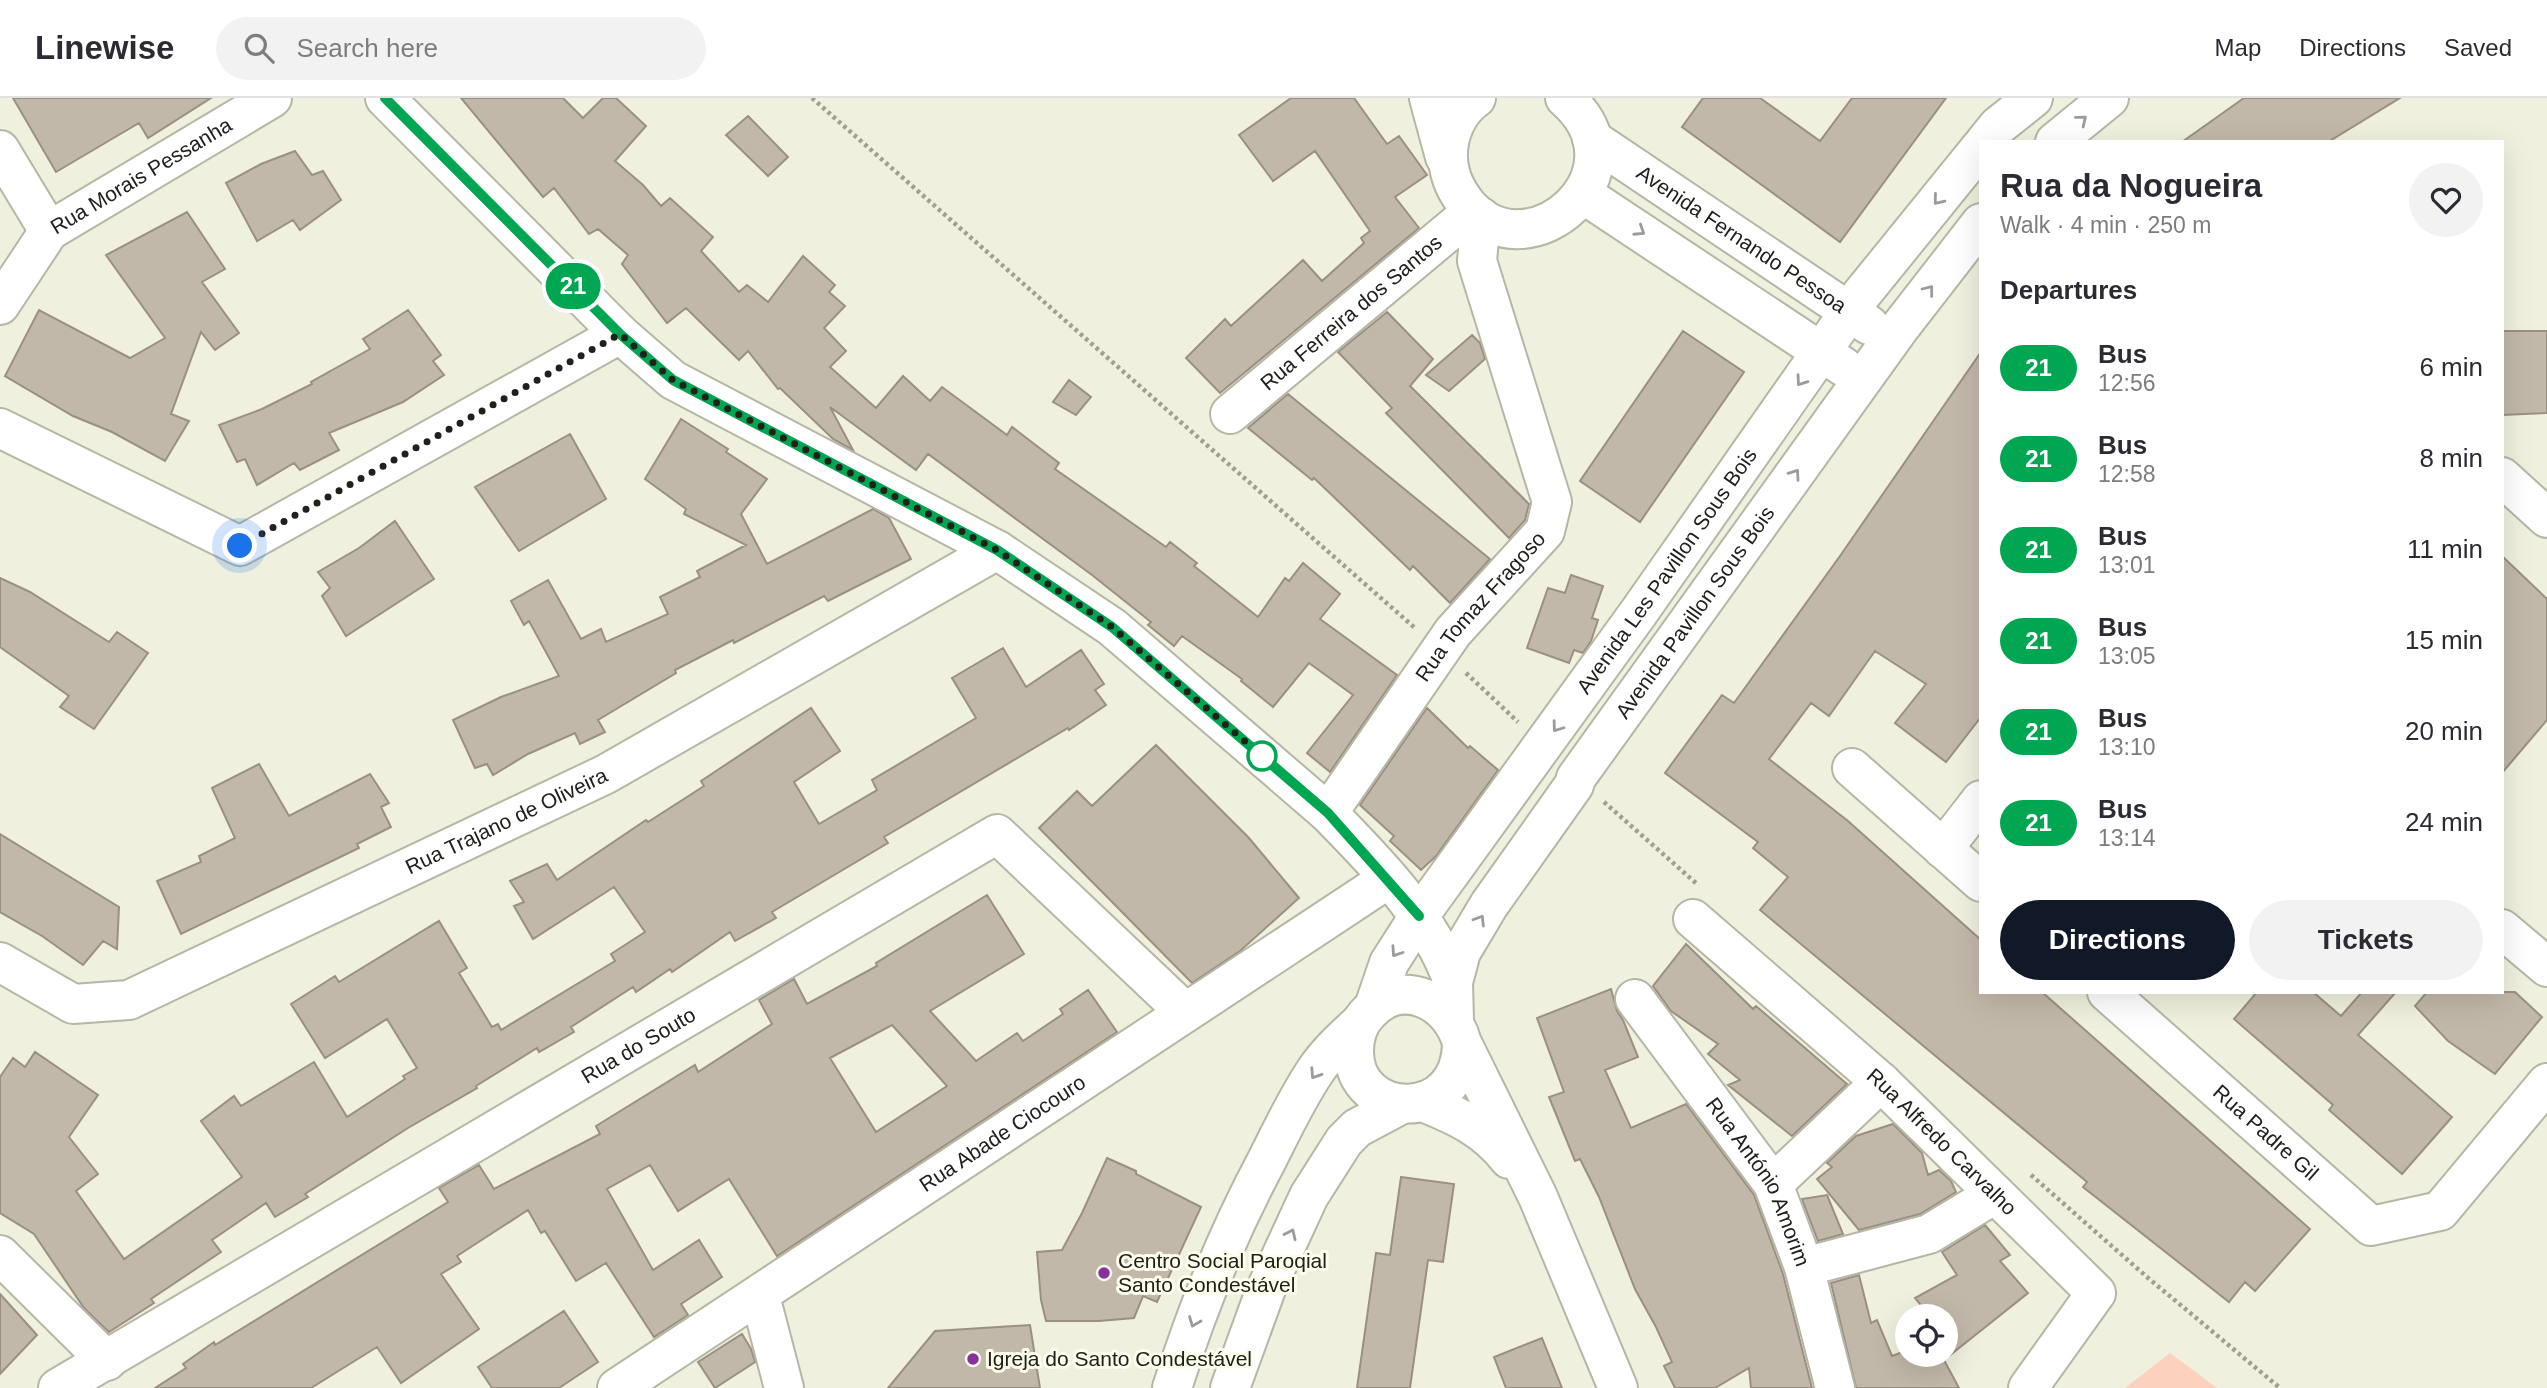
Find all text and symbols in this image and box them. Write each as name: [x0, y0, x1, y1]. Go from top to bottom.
search box: [216, 17, 706, 80]
text: Linewise: [35, 29, 174, 66]
icon: search: [240, 29, 278, 67]
text: Search here: [296, 33, 438, 63]
text: Map: [2215, 34, 2261, 61]
text: Directions: [2299, 34, 2406, 61]
text: Saved: [2444, 34, 2512, 61]
street label: Rua Morais Pessanha: [46, 113, 236, 238]
one-way arrow: [2074, 116, 2087, 128]
street label: Avenida Fernando Pessoa: [1633, 160, 1851, 318]
button: heart: [2409, 163, 2483, 237]
text: Rua da Nogueira: [2000, 167, 2262, 204]
one-way arrow: [1934, 192, 1946, 205]
text: Walk · 4 min · 250 m: [2000, 212, 2211, 238]
one-way arrow: [1632, 223, 1645, 236]
street label: Rua Ferreira dos Santos: [1256, 230, 1446, 395]
line badge: 21: [542, 263, 604, 309]
text: 21: [560, 272, 586, 299]
text: Departures: [2000, 275, 2137, 305]
one-way arrow: [1920, 286, 1933, 298]
text: Bus: [2098, 339, 2147, 369]
text: 6 min: [2419, 352, 2483, 382]
text: 21: [2025, 354, 2052, 381]
text: 12:56: [2098, 370, 2156, 396]
one-way arrow: [1797, 373, 1809, 386]
text: Bus: [2098, 430, 2147, 460]
text: 8 min: [2419, 443, 2483, 473]
street label: Avenida Les Pavillon Sous Bois: [1572, 444, 1761, 698]
text: 21: [2025, 445, 2052, 472]
text: 12:58: [2098, 461, 2156, 487]
one-way arrow: [1787, 469, 1799, 482]
street label: Avenida Pavillon Sous Bois: [1611, 502, 1779, 723]
text: Bus: [2098, 521, 2147, 551]
street label: Rua Tomaz Fragoso: [1411, 527, 1550, 685]
your location: [222, 528, 257, 563]
text: 11 min: [2407, 534, 2483, 564]
text: 21: [2025, 536, 2052, 563]
text: 13:01: [2098, 552, 2156, 578]
text: Bus: [2098, 612, 2147, 642]
text: 15 min: [2405, 625, 2483, 655]
text: 21: [2025, 627, 2052, 654]
text: 13:05: [2098, 643, 2156, 669]
text: Bus: [2098, 703, 2147, 733]
text: 20 min: [2405, 716, 2483, 746]
text: 21: [2025, 718, 2052, 745]
one-way arrow: [1553, 719, 1565, 732]
text: 13:10: [2098, 734, 2156, 760]
unlabelled marker: [1247, 741, 1277, 771]
street label: Rua Trajano de Oliveira: [402, 763, 611, 878]
text: Bus: [2098, 794, 2147, 824]
text: 24 min: [2405, 807, 2483, 837]
text: 21: [2025, 809, 2052, 836]
text: 13:14: [2098, 825, 2156, 851]
button: Directions: [2000, 900, 2235, 980]
button: Tickets: [2249, 900, 2483, 980]
one-way arrow: [1471, 914, 1484, 927]
one-way arrow: [1392, 944, 1404, 957]
street label: Rua do Souto: [577, 1003, 699, 1088]
street label: Rua Alfredo Carvalho: [1863, 1063, 2021, 1219]
one-way arrow: [1310, 1066, 1323, 1079]
street label: Rua Abade Ciocouro: [915, 1070, 1090, 1196]
street label: Rua Padre Gil: [2209, 1080, 2323, 1185]
street label: Rua António Amorim: [1702, 1093, 1815, 1269]
one-way arrow: [1283, 1228, 1297, 1241]
place label: Centro Social Paroqial Santo Condestável: [1118, 1249, 1327, 1296]
marker: Centro Social Paroqial Santo Condestável: [1096, 1265, 1112, 1281]
map controls: [1895, 1304, 1958, 1367]
button: locate: [1895, 1304, 1958, 1367]
one-way arrow: [1188, 1316, 1202, 1328]
place label: Igreja do Santo Condestável: [987, 1347, 1252, 1370]
marker: Igreja do Santo Condestável: [965, 1351, 981, 1367]

